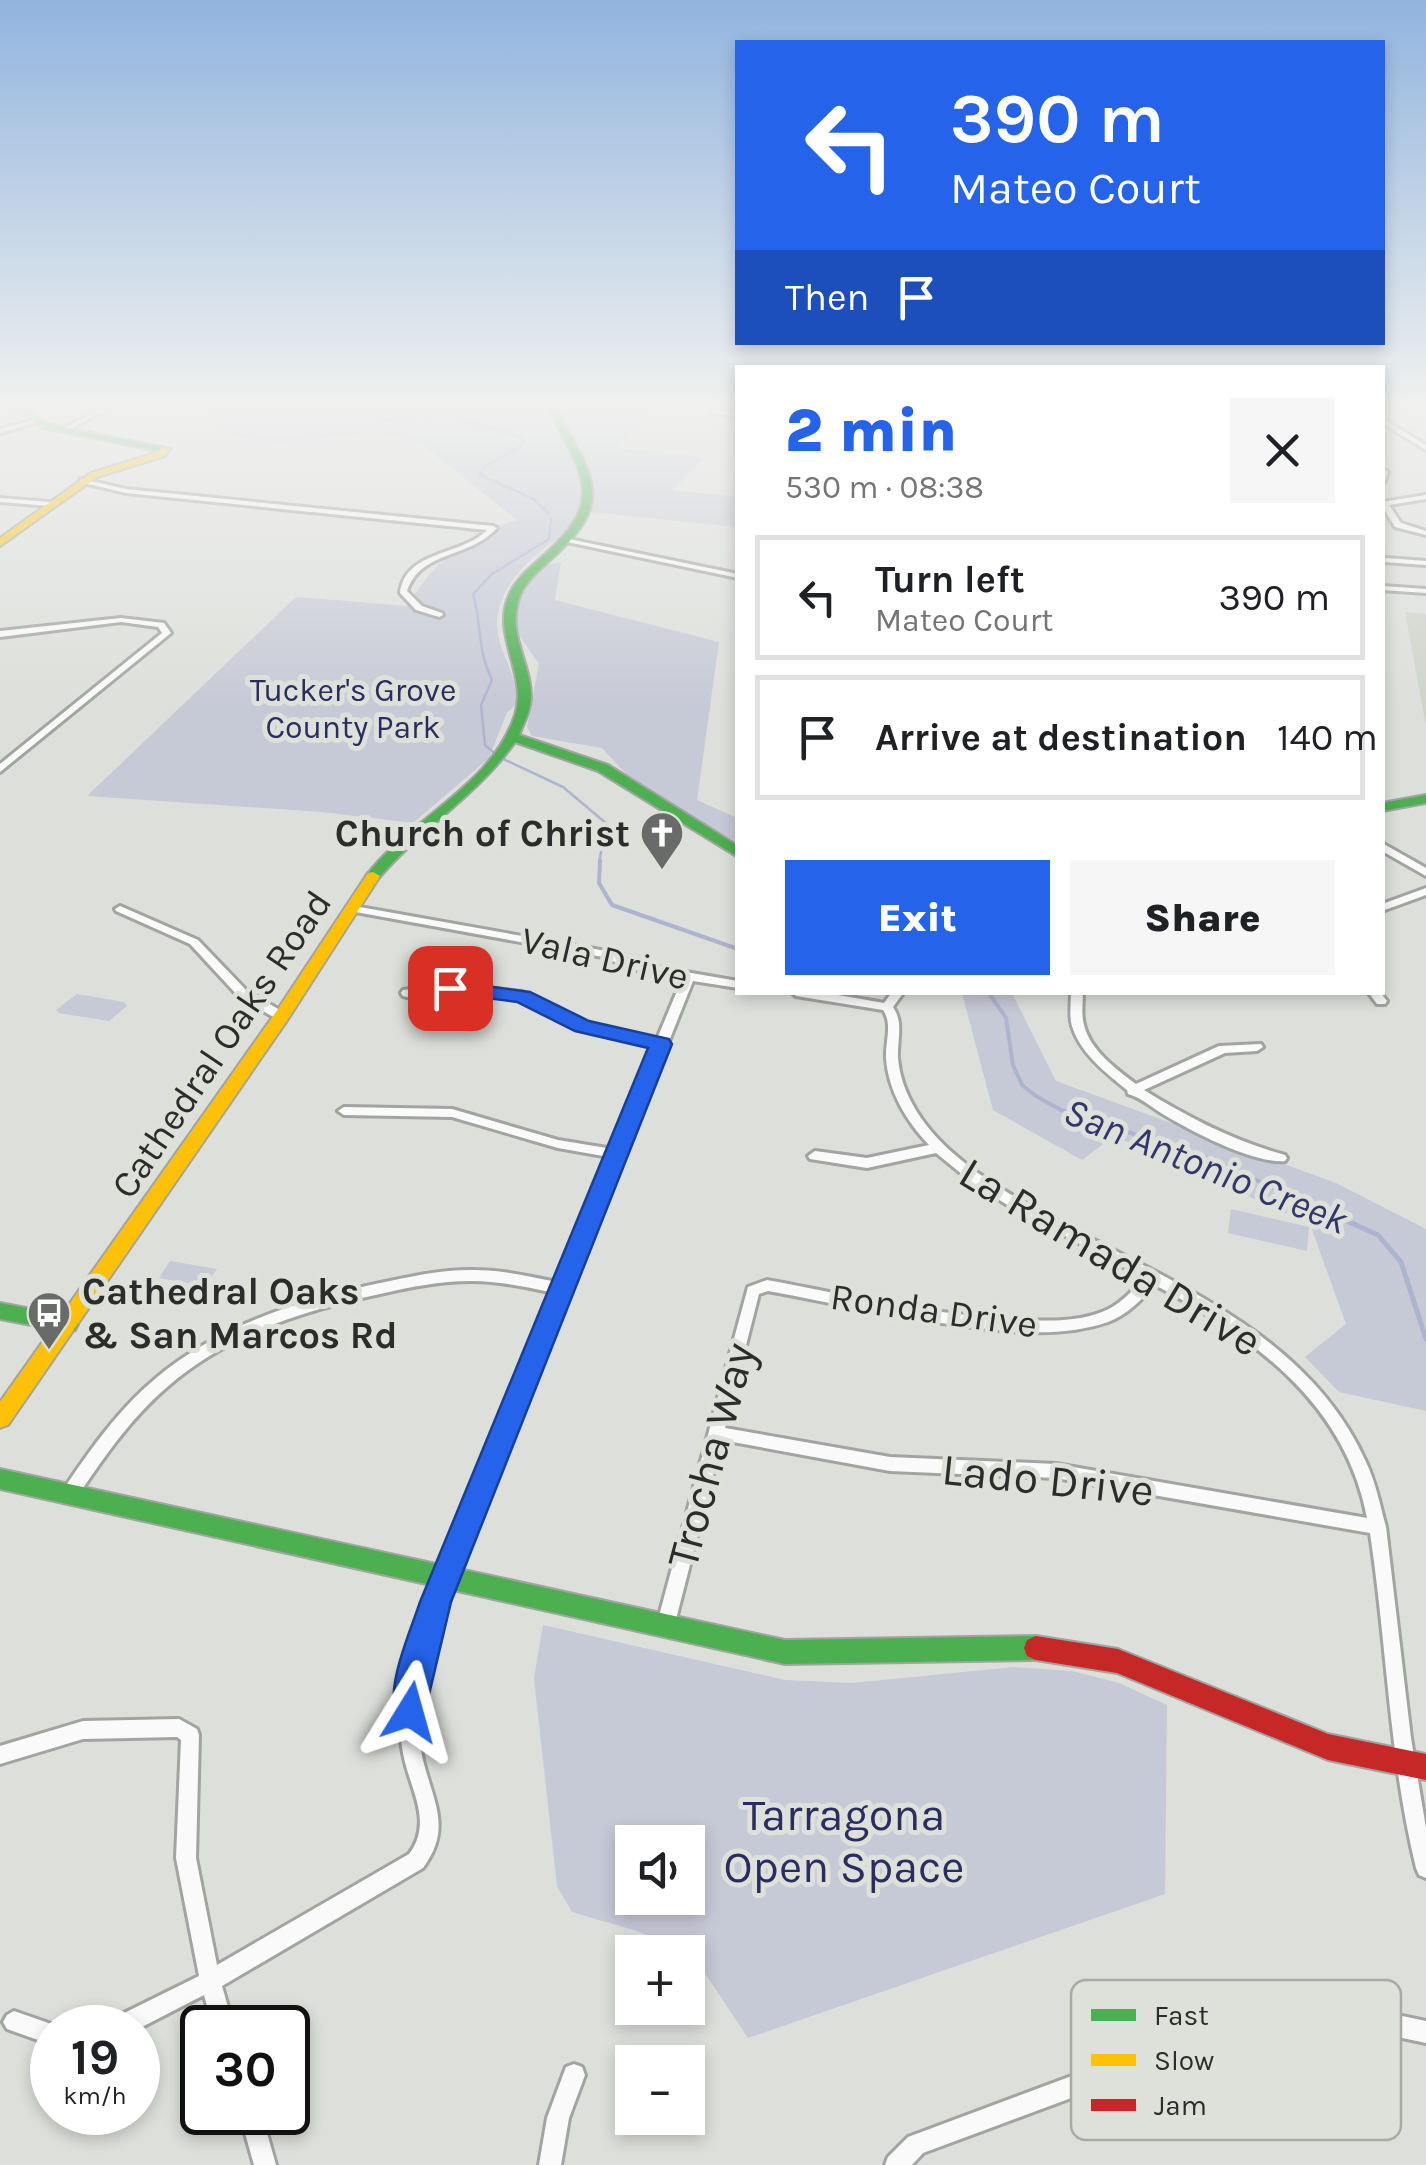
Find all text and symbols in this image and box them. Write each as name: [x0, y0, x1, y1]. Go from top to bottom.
text: 390 m: [950, 78, 1165, 160]
icon: left: [785, 80, 915, 210]
text: Mateo Court: [950, 162, 1201, 214]
icon: arrive: [889, 270, 944, 325]
text: Then: [785, 275, 869, 320]
text: 2 min: [785, 396, 957, 466]
button: close: [1230, 398, 1335, 503]
text: 530 m · 08:38: [785, 469, 984, 506]
text: Turn left: [875, 557, 1025, 602]
icon: left: [790, 570, 845, 625]
text: 390 m: [1218, 575, 1330, 620]
text: Mateo Court: [875, 602, 1053, 639]
park label: Tucker's Grove County Park: [250, 672, 456, 746]
icon: arrive: [790, 710, 845, 765]
text: Arrive at destination: [875, 715, 1247, 760]
text: 140 m: [1277, 715, 1378, 760]
church icon: Church of Christ: [639, 810, 685, 871]
place label: Church of Christ: [335, 811, 630, 856]
button: Exit: [785, 860, 1050, 975]
button: Share: [1070, 860, 1335, 975]
street label: Cathedral Oaks Road: [102, 882, 341, 1207]
street label: Vala Drive: [517, 917, 693, 1000]
pin: [408, 946, 493, 1031]
icon: arrive: [423, 961, 478, 1016]
water label: San Antonio Creek: [1057, 1087, 1355, 1244]
street label: La Ramada Drive: [950, 1146, 1271, 1367]
place label: Cathedral Oaks & San Marcos Rd: [82, 1269, 397, 1358]
street label: Ronda Drive: [828, 1274, 1040, 1347]
bus stop icon: Cathedral Oaks & San Marcos Rd: [26, 1290, 72, 1351]
street label: Trocha Way: [656, 1337, 767, 1574]
street label: Lado Drive: [939, 1443, 1156, 1517]
position arrow: [358, 1660, 462, 1764]
park label: Tarragona Open Space: [724, 1789, 964, 1893]
map controls: [615, 1825, 705, 2135]
button: sound: [615, 1825, 705, 1915]
button: +: [615, 1935, 705, 2025]
legend: [1071, 1980, 1401, 2140]
text: Fast: [1154, 1999, 1209, 2032]
speed limit sign: 30: [180, 2005, 310, 2135]
text: 19: [71, 2028, 119, 2087]
text: Slow: [1154, 2044, 1214, 2077]
button: −: [615, 2045, 705, 2135]
text: km/h: [63, 2081, 127, 2110]
text: Jam: [1154, 2089, 1207, 2122]

